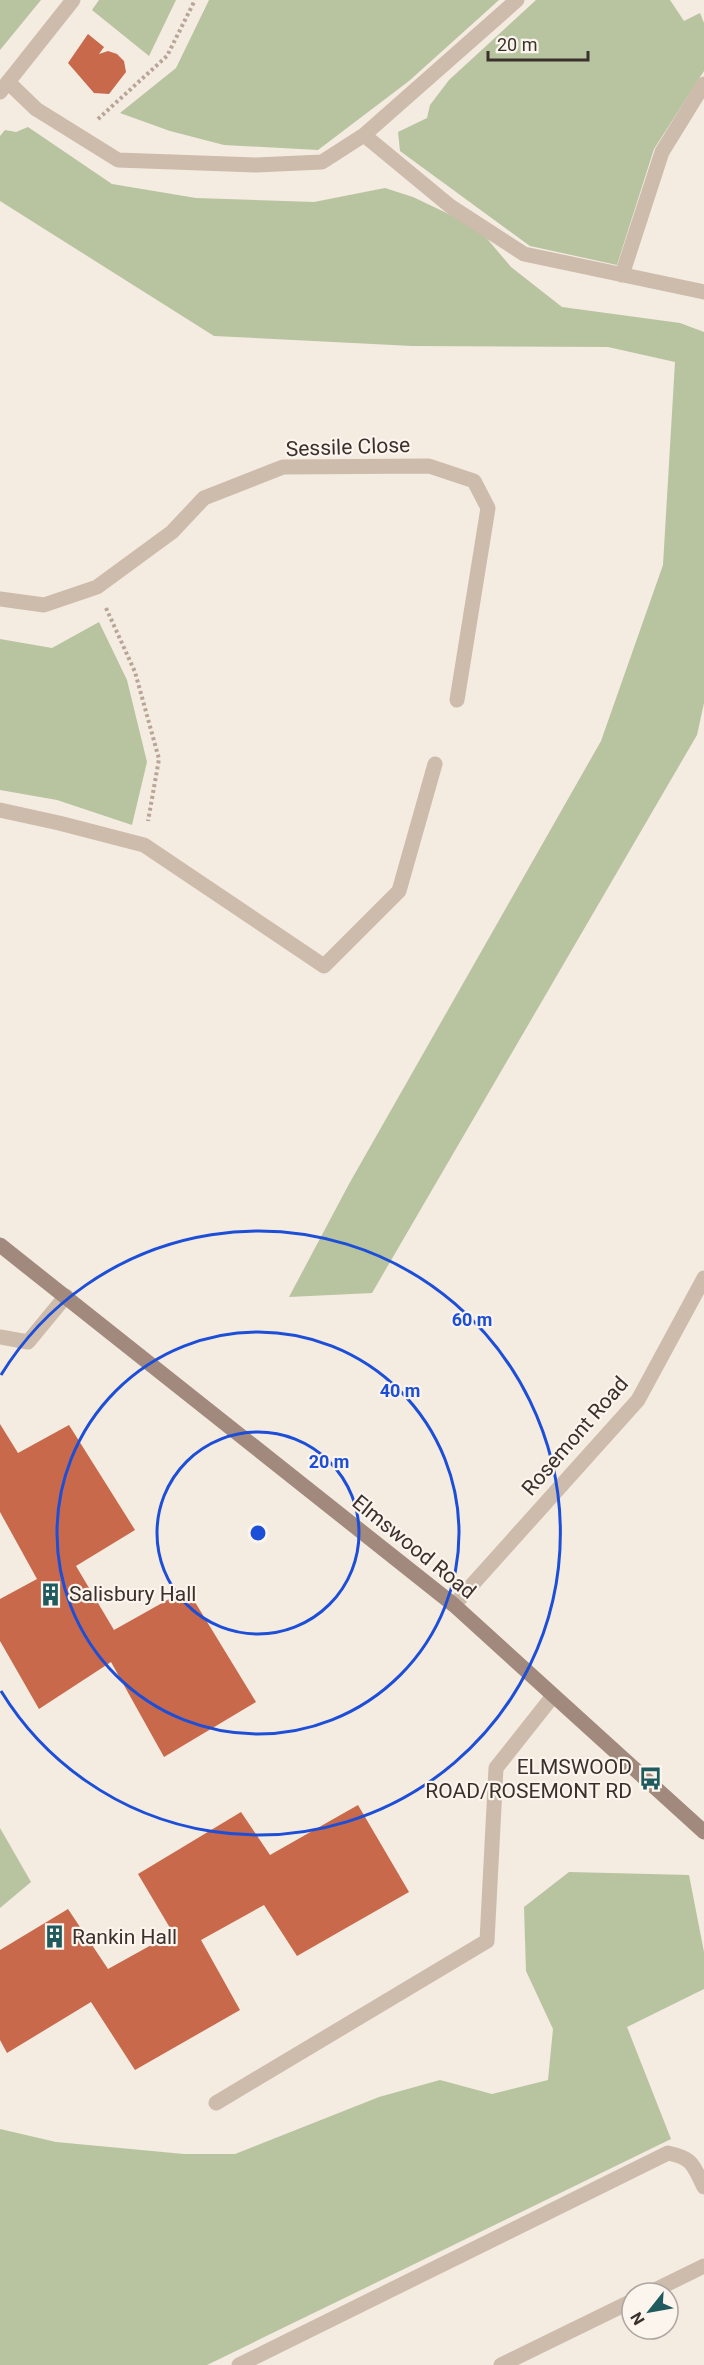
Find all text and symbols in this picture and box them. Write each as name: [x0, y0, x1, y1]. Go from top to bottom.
scale bar: [488, 24, 588, 62]
text: 20 m: [497, 34, 537, 55]
street label: Sessile Close: [285, 433, 411, 461]
text: 60 m: [452, 1309, 492, 1330]
street label: Rosemont Road: [517, 1372, 633, 1500]
text: 40 m: [380, 1380, 420, 1401]
text: 20 m: [309, 1451, 349, 1472]
street label: Elmswood Road: [348, 1490, 480, 1604]
centre of rings: [248, 1523, 268, 1543]
building icon: Salisbury Hall: [38, 1581, 64, 1607]
place label: Salisbury Hall: [69, 1582, 196, 1606]
place label: ELMSWOOD ROAD/ROSEMONT RD: [425, 1755, 632, 1803]
bus stop icon: ELMSWOOD ROAD/ROSEMONT RD: [637, 1766, 663, 1792]
building icon: Rankin Hall: [41, 1924, 67, 1950]
place label: Rankin Hall: [72, 1925, 177, 1949]
north arrow: [620, 2281, 680, 2341]
text: N: [627, 2309, 649, 2328]

